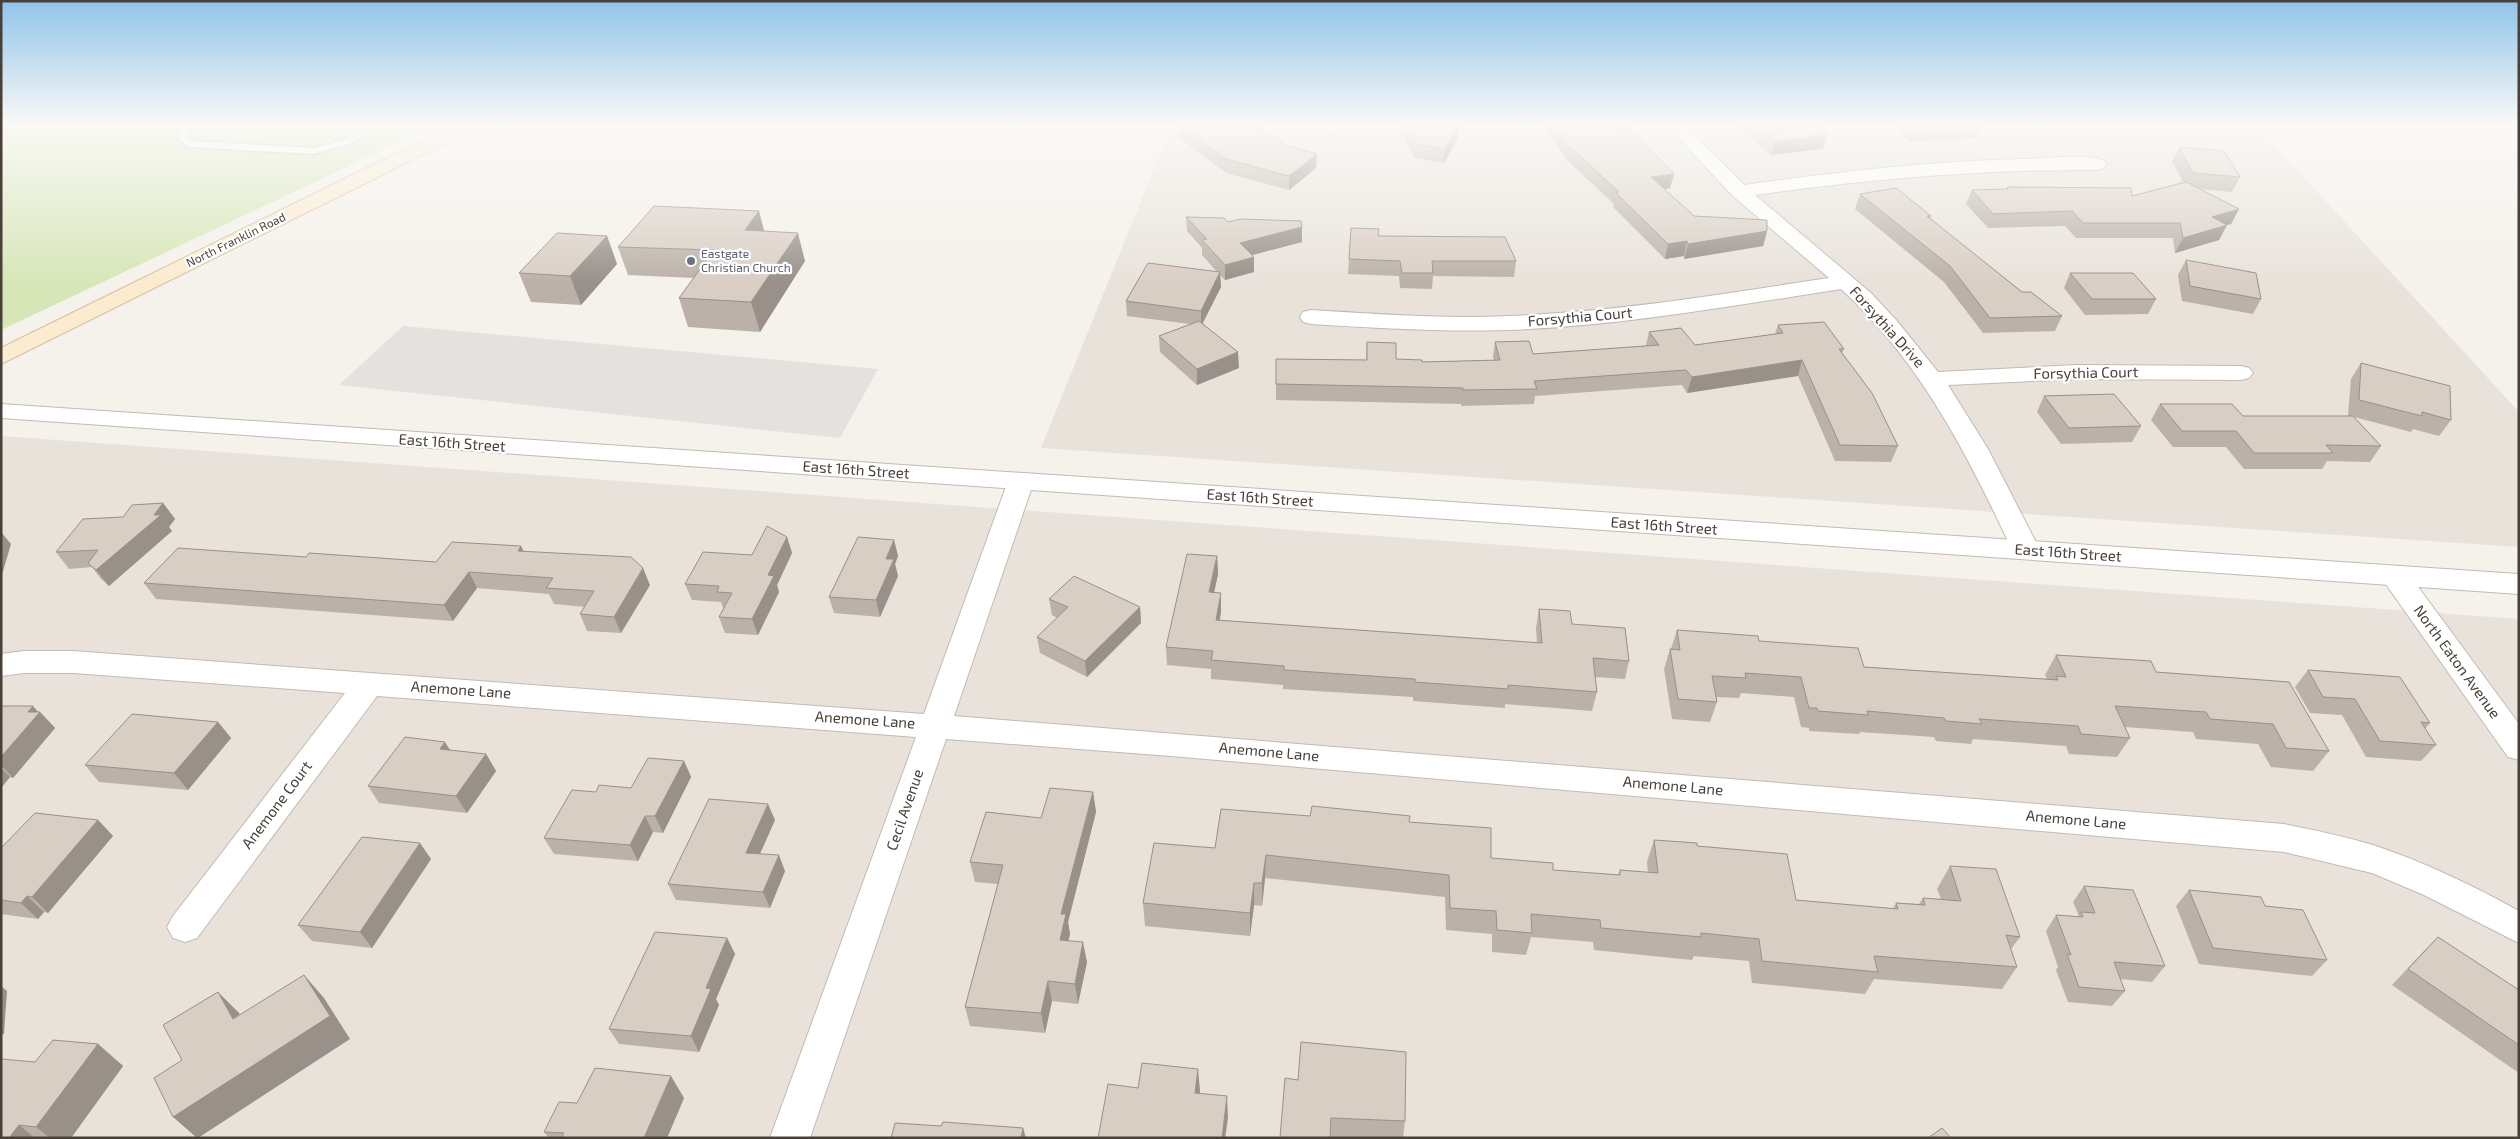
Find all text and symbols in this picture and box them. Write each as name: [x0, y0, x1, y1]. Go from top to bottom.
street label: North Franklin Road: [184, 209, 288, 269]
place label: Eastgate Christian Church: [701, 246, 791, 274]
marker: Eastgate Christian Church: [685, 255, 697, 267]
street label: Forsythia Drive: [1847, 282, 1929, 371]
street label: Forsythia Court: [1527, 302, 1633, 330]
street label: Forsythia Court: [2033, 362, 2139, 382]
street label: East 16th Street: [398, 429, 507, 455]
street label: East 16th Street: [802, 456, 911, 482]
street label: East 16th Street: [1206, 484, 1315, 510]
street label: East 16th Street: [1610, 512, 1719, 538]
street label: East 16th Street: [2014, 539, 2123, 565]
street label: North Eaton Avenue: [2411, 601, 2505, 722]
street label: Anemone Lane: [410, 677, 512, 701]
street label: Anemone Lane: [814, 707, 916, 731]
street label: Anemone Lane: [1218, 738, 1320, 764]
street label: Anemone Court: [237, 757, 315, 852]
street label: Cecil Avenue: [882, 767, 926, 853]
street label: Anemone Lane: [1622, 772, 1724, 798]
street label: Anemone Lane: [2025, 806, 2127, 832]

